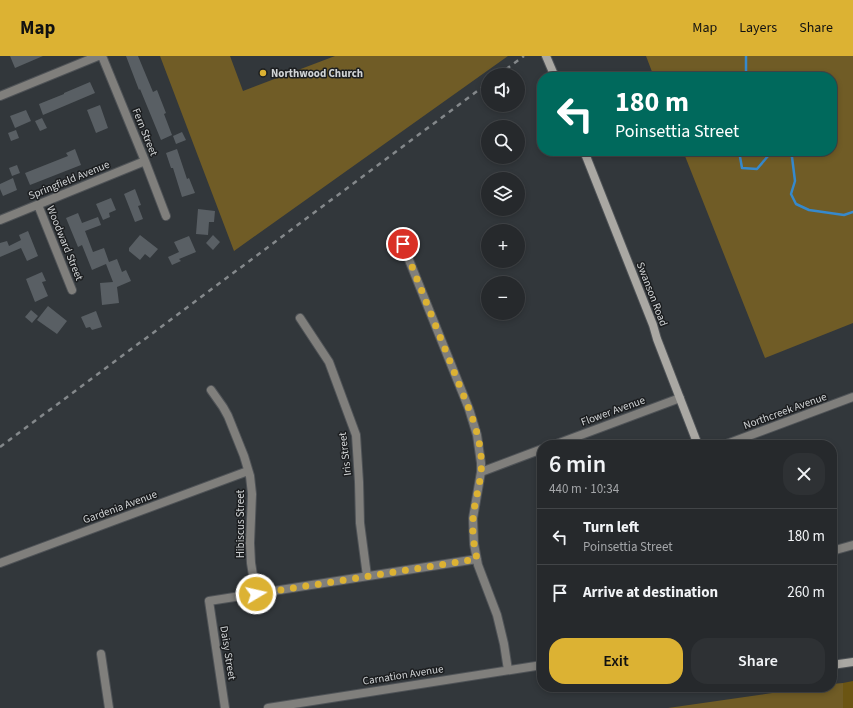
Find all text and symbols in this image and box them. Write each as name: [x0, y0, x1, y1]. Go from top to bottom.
text: Map: [20, 15, 55, 42]
text: Map: [692, 18, 717, 38]
text: Layers: [739, 18, 777, 38]
text: Share: [799, 18, 833, 38]
place label: Northwood Church: [271, 66, 363, 81]
marker: Northwood Church: [258, 68, 268, 78]
map controls: [481, 68, 525, 320]
button: sound: [481, 68, 525, 112]
text: 180 m: [615, 82, 689, 122]
icon: left: [549, 88, 601, 140]
street label: Fern Street: [129, 106, 161, 158]
text: Poinsettia Street: [615, 119, 739, 144]
button: search: [481, 120, 525, 164]
street label: Springfield Avenue: [26, 157, 112, 203]
button: layers: [481, 172, 525, 216]
street label: Woodward Street: [43, 203, 87, 283]
button: +: [481, 224, 525, 268]
pin: [386, 227, 420, 261]
icon: arrive: [392, 233, 414, 255]
street label: Swanson Road: [633, 260, 671, 328]
button: −: [481, 276, 525, 320]
street label: Northcreek Avenue: [741, 389, 829, 433]
street label: Flower Avenue: [579, 392, 648, 430]
street label: Iris Street: [335, 431, 355, 477]
text: 6 min: [549, 447, 606, 482]
button: close: [783, 453, 825, 495]
text: 440 m · 10:34: [549, 480, 619, 498]
street label: Gardenia Avenue: [81, 486, 160, 527]
street label: Hibiscus Street: [233, 489, 248, 558]
text: Turn left: [583, 517, 639, 538]
icon: left: [549, 526, 571, 548]
text: 180 m: [787, 526, 825, 547]
text: Poinsettia Street: [583, 538, 673, 556]
position arrow: [235, 573, 277, 615]
icon: arrive: [549, 582, 571, 604]
text: Arrive at destination: [583, 582, 718, 603]
text: 260 m: [787, 582, 825, 603]
street label: Daisy Street: [216, 625, 240, 681]
button: Exit: [549, 638, 683, 684]
button: Share: [691, 638, 825, 684]
street label: Carnation Avenue: [362, 661, 445, 689]

